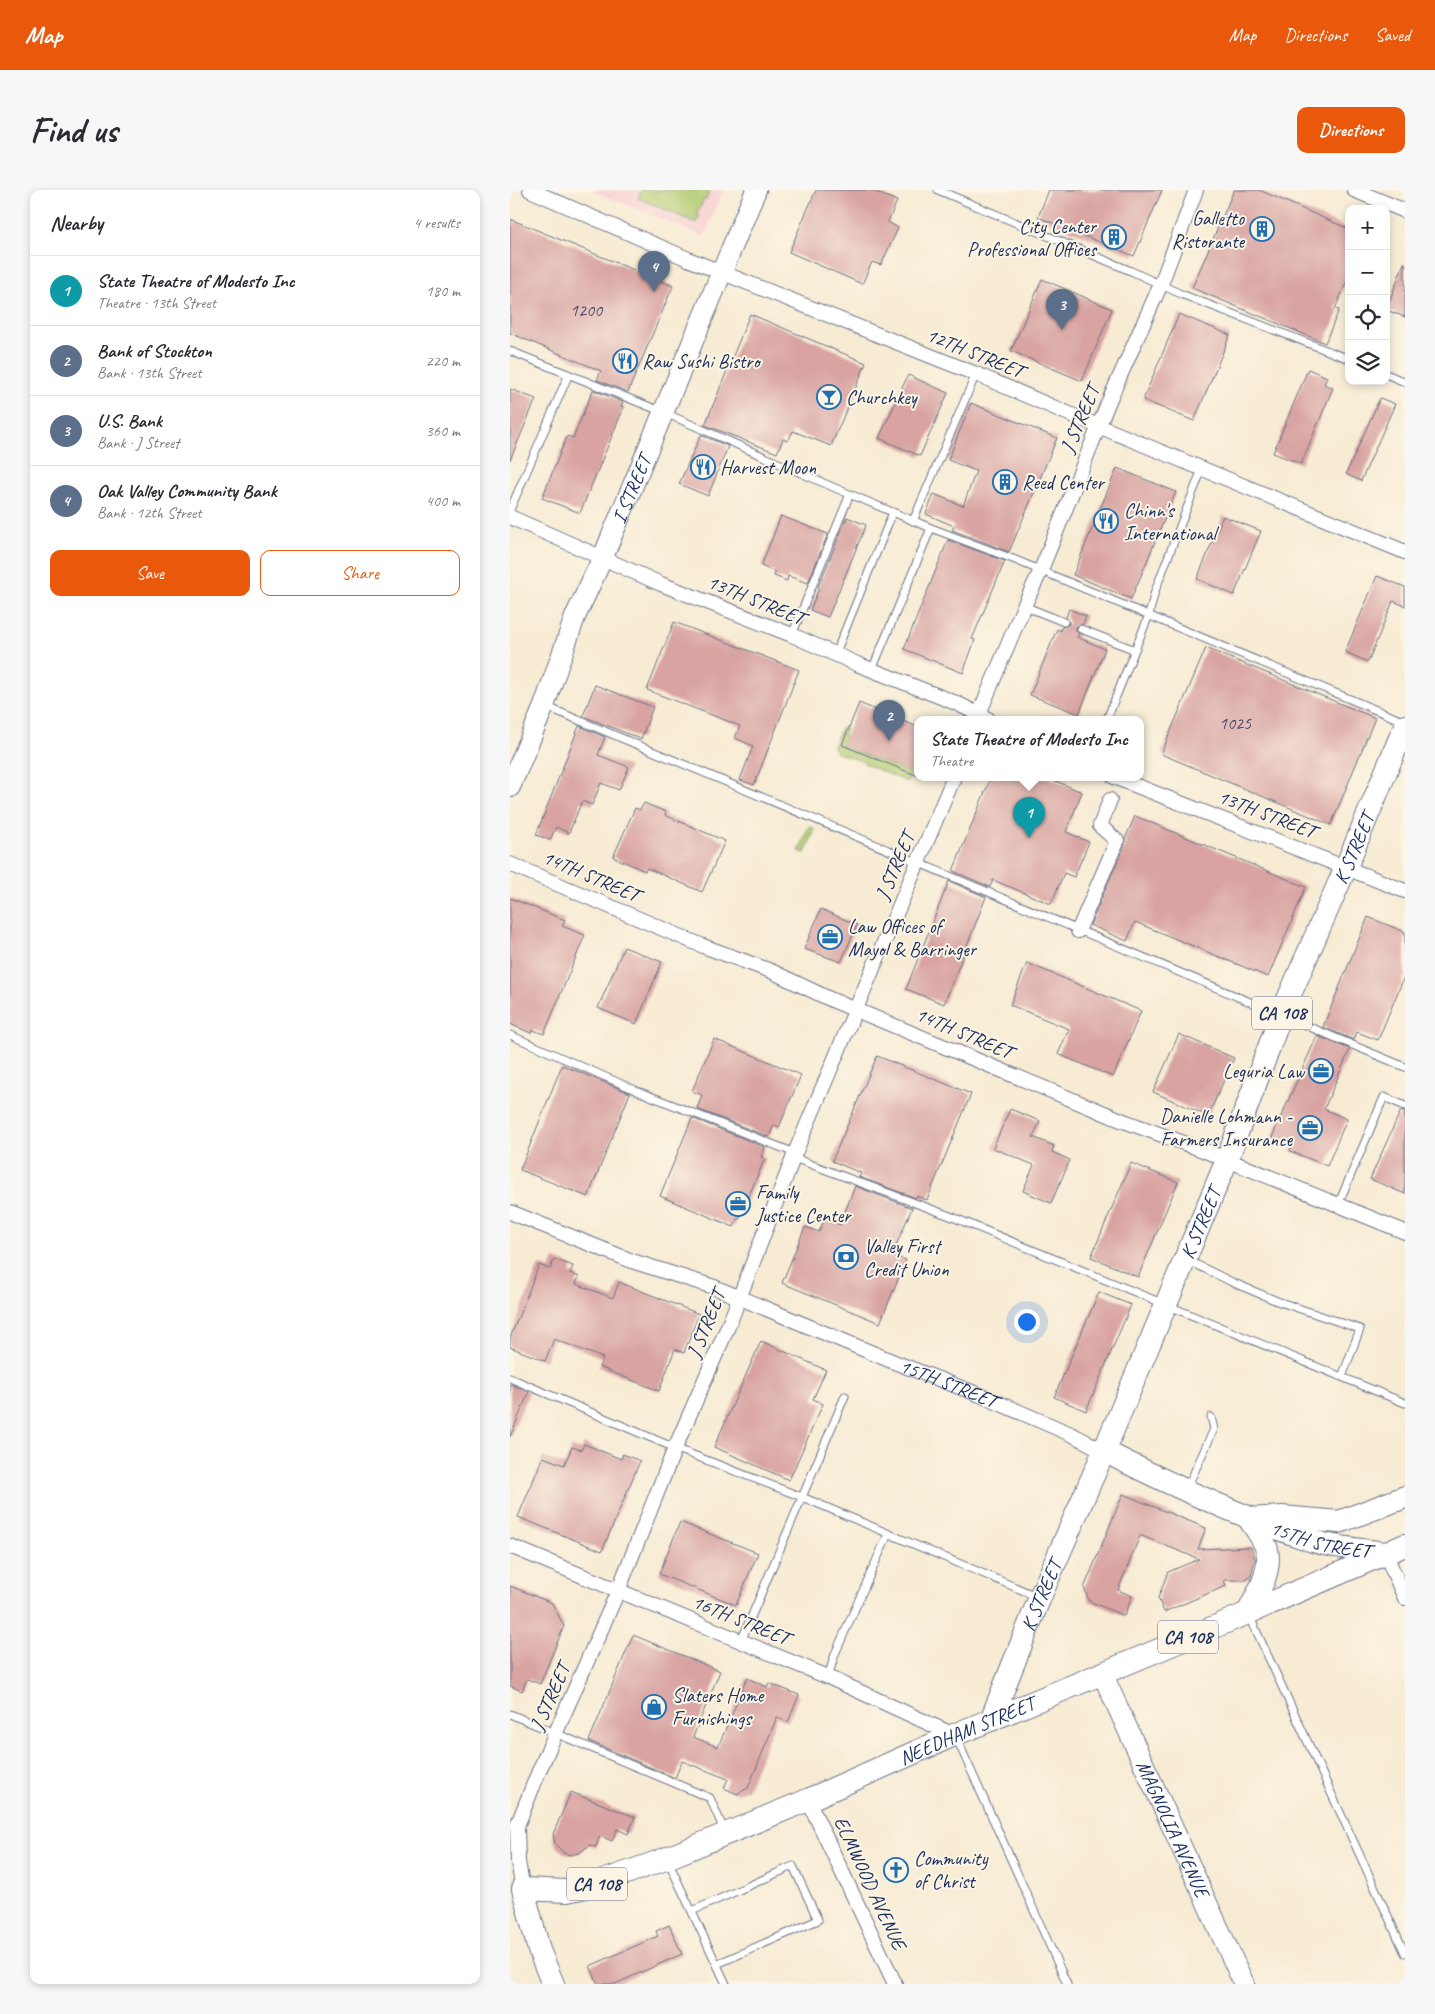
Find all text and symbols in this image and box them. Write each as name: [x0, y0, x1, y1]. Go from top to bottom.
text: Map: [25, 20, 62, 50]
text: Map: [1229, 24, 1256, 46]
text: Directions: [1284, 24, 1347, 46]
text: Saved: [1375, 24, 1410, 46]
button: Directions: [1297, 107, 1405, 153]
text: Find us: [30, 108, 117, 153]
map controls: [1345, 205, 1390, 385]
button: +: [1345, 205, 1390, 250]
place label: Galletto Ristorante: [1172, 206, 1245, 254]
text: Nearby: [50, 210, 103, 236]
text: 4 results: [413, 213, 460, 233]
place label: City Center Professional Offices: [967, 214, 1098, 262]
building icon: Galletto Ristorante: [1249, 216, 1275, 242]
building icon: City Center Professional Offices: [1101, 224, 1127, 250]
button: −: [1345, 250, 1390, 295]
pin: 4: [638, 251, 670, 292]
text: State Theatre of Modesto Inc: [97, 269, 295, 293]
text: 1: [62, 281, 70, 301]
text: 180 m: [426, 281, 460, 301]
pin: 3: [1046, 289, 1078, 330]
text: Theatre · 13th Street: [97, 293, 216, 313]
button: locate: [1345, 295, 1390, 340]
house number: 1200: [570, 299, 604, 321]
street label: 12TH STREET: [923, 322, 1032, 386]
text: Bank of Stockton: [97, 339, 212, 363]
button: layers: [1345, 340, 1390, 385]
restaurant icon: Raw Sushi Bistro: [612, 348, 638, 374]
place label: Raw Sushi Bistro: [642, 349, 761, 374]
text: 2: [62, 351, 70, 371]
text: 220 m: [426, 351, 460, 371]
text: Bank · 13th Street: [97, 363, 201, 383]
street label: J STREET: [1054, 377, 1107, 457]
bar icon: Churchkey: [816, 384, 842, 410]
place label: Churchkey: [846, 385, 919, 410]
text: U.S. Bank: [97, 409, 162, 433]
text: 3: [62, 421, 70, 441]
text: 360 m: [426, 421, 460, 441]
text: Bank · J Street: [97, 433, 179, 453]
street label: I STREET: [606, 448, 658, 527]
restaurant icon: Harvest Moon: [690, 454, 716, 480]
place label: Harvest Moon: [720, 455, 817, 480]
building icon: Reed Center: [992, 469, 1018, 495]
place label: Reed Center: [1022, 470, 1105, 495]
text: Oak Valley Community Bank: [97, 479, 277, 503]
text: 4: [62, 491, 70, 511]
text: 400 m: [426, 491, 460, 511]
place label: Chinn's International: [1124, 498, 1220, 546]
text: Bank · 12th Street: [97, 503, 201, 523]
restaurant icon: Chinn's International: [1093, 508, 1119, 534]
button: Save: [50, 550, 250, 596]
button: Share: [260, 550, 460, 596]
street label: 13TH STREET: [704, 569, 813, 633]
pin: 2: [873, 700, 905, 741]
house number: 1025: [1219, 712, 1252, 734]
popup: [914, 716, 1144, 781]
text: State Theatre of Modesto Inc: [930, 727, 1128, 751]
text: Theatre: [930, 751, 973, 771]
street label: 13TH STREET: [1215, 784, 1324, 846]
pin: 1: [1013, 797, 1045, 838]
street label: K STREET: [1328, 805, 1381, 888]
street label: J STREET: [869, 824, 922, 904]
street label: 14TH STREET: [539, 844, 647, 909]
place label: Law Offices of Mayol & Barringer: [848, 914, 978, 962]
office icon: Law Offices of Mayol & Barringer: [817, 924, 843, 950]
road number: CA 108: [1252, 996, 1312, 1030]
street label: 14TH STREET: [912, 1001, 1020, 1066]
office icon: Leguria Law: [1308, 1058, 1334, 1084]
place label: Leguria Law: [1223, 1059, 1306, 1084]
place label: Danielle Lohmann - Farmers Insurance: [1160, 1104, 1293, 1152]
office icon: Danielle Lohmann - Farmers Insurance: [1297, 1115, 1323, 1141]
place label: Family Justice Center: [755, 1180, 852, 1228]
street label: K STREET: [1174, 1180, 1228, 1262]
office icon: Family Justice Center: [725, 1191, 751, 1217]
place label: Valley First Credit Union: [864, 1234, 950, 1282]
bank icon: Valley First Credit Union: [833, 1244, 859, 1270]
street label: J STREET: [681, 1282, 733, 1362]
your location: [1014, 1309, 1040, 1335]
street label: 15TH STREET: [896, 1353, 1006, 1415]
street label: 15TH STREET: [1267, 1515, 1377, 1564]
street label: K STREET: [1015, 1552, 1069, 1635]
street label: 16TH STREET: [689, 1589, 798, 1653]
road number: CA 108: [1158, 1620, 1218, 1654]
street label: J STREET: [524, 1655, 578, 1735]
place label: Slaters Home Furnishings: [672, 1683, 765, 1731]
street label: NEEDHAM STREET: [895, 1689, 1042, 1770]
shop icon: Slaters Home Furnishings: [641, 1694, 667, 1720]
street label: MAGNOLIA AVENUE: [1131, 1756, 1216, 1904]
street label: ELMWOOD AVENUE: [828, 1813, 913, 1956]
place label: Community of Christ: [914, 1846, 989, 1894]
church icon: Community of Christ: [883, 1857, 909, 1883]
road number: CA 108: [567, 1868, 627, 1900]

